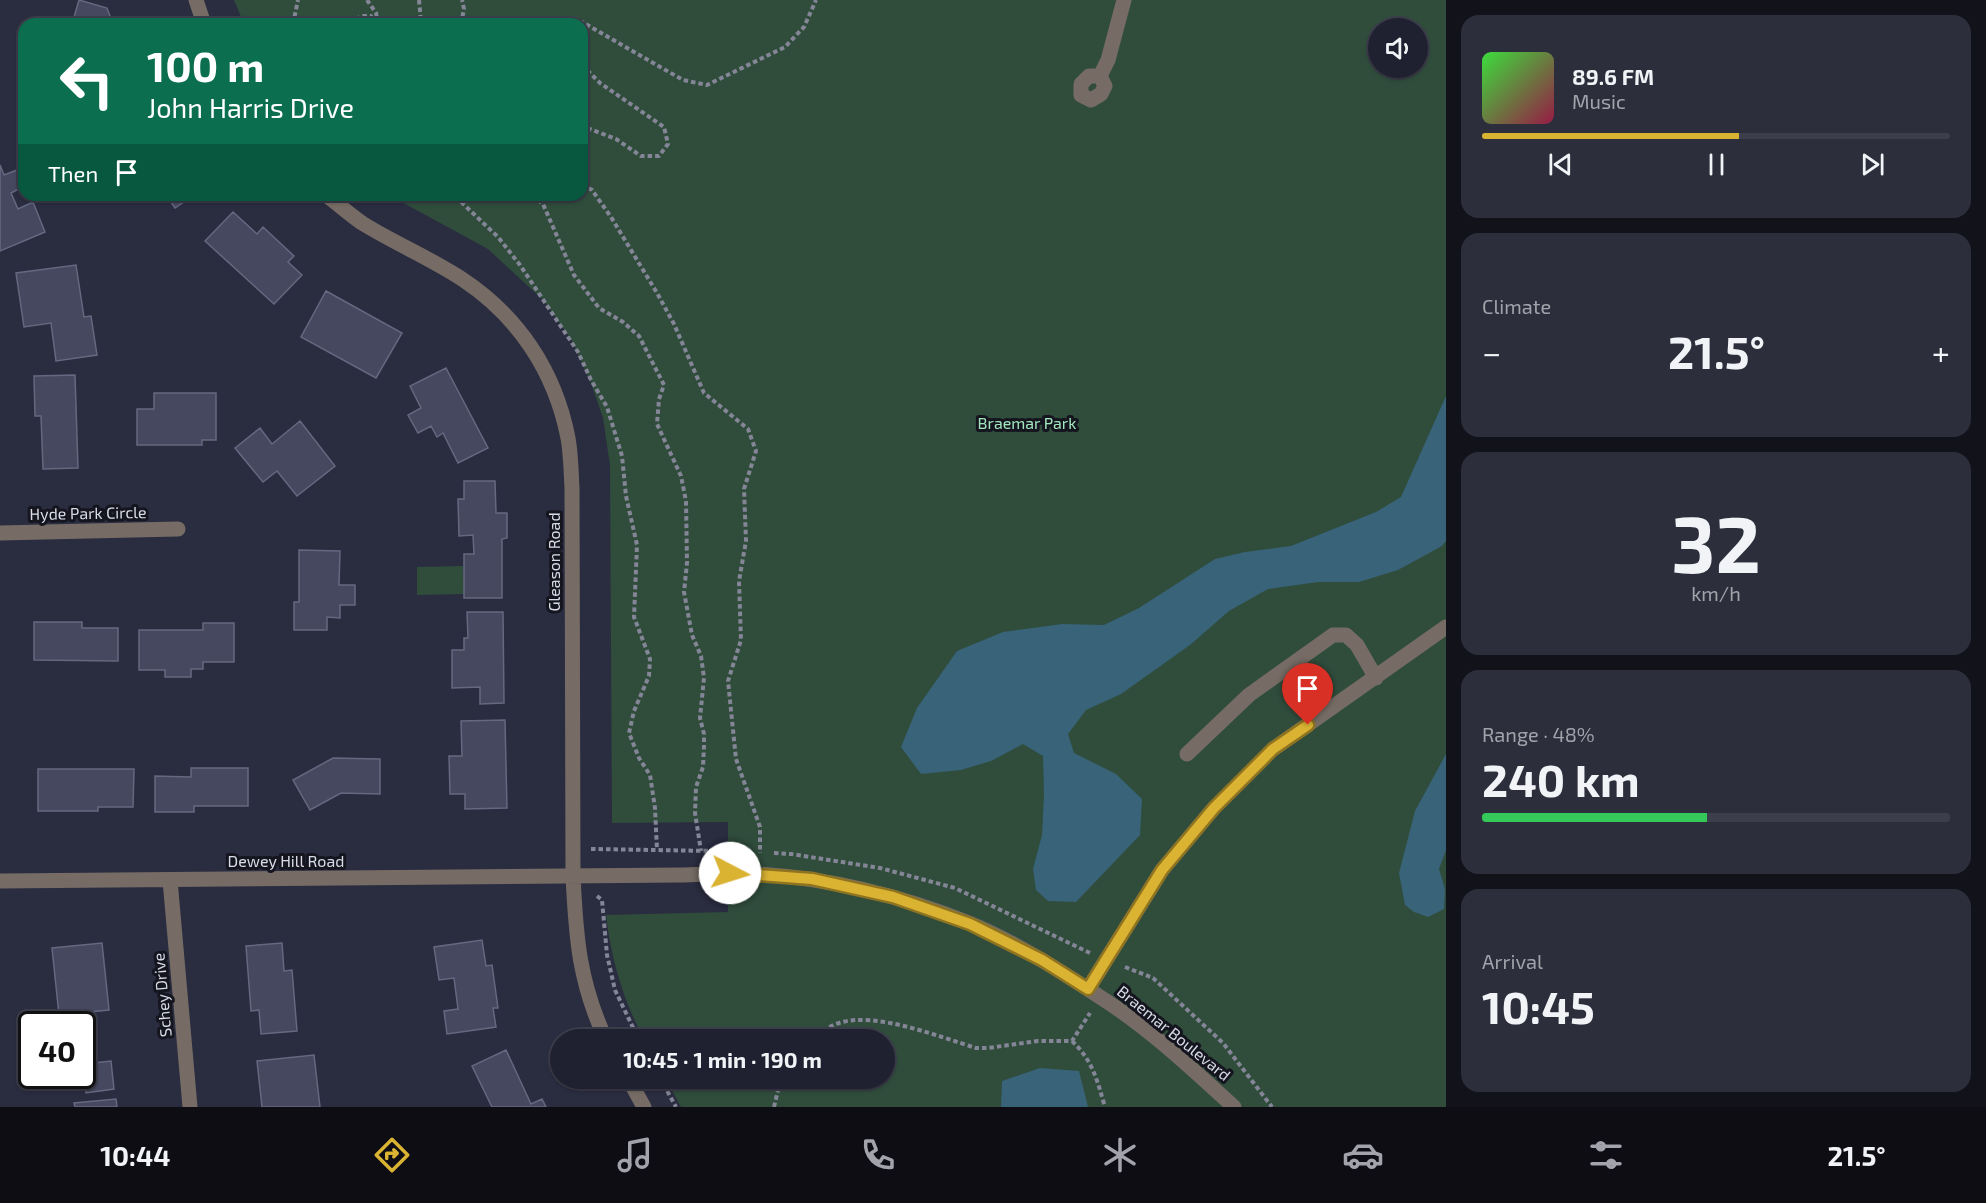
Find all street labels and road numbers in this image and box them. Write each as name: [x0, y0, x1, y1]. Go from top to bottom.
street label: Hyde Park Circle: [29, 502, 147, 523]
street label: Gleason Road: [544, 512, 563, 612]
street label: Dewey Hill Road: [228, 851, 344, 870]
street label: Schey Drive: [148, 952, 175, 1038]
street label: Braemar Boulevard: [1114, 981, 1235, 1084]

